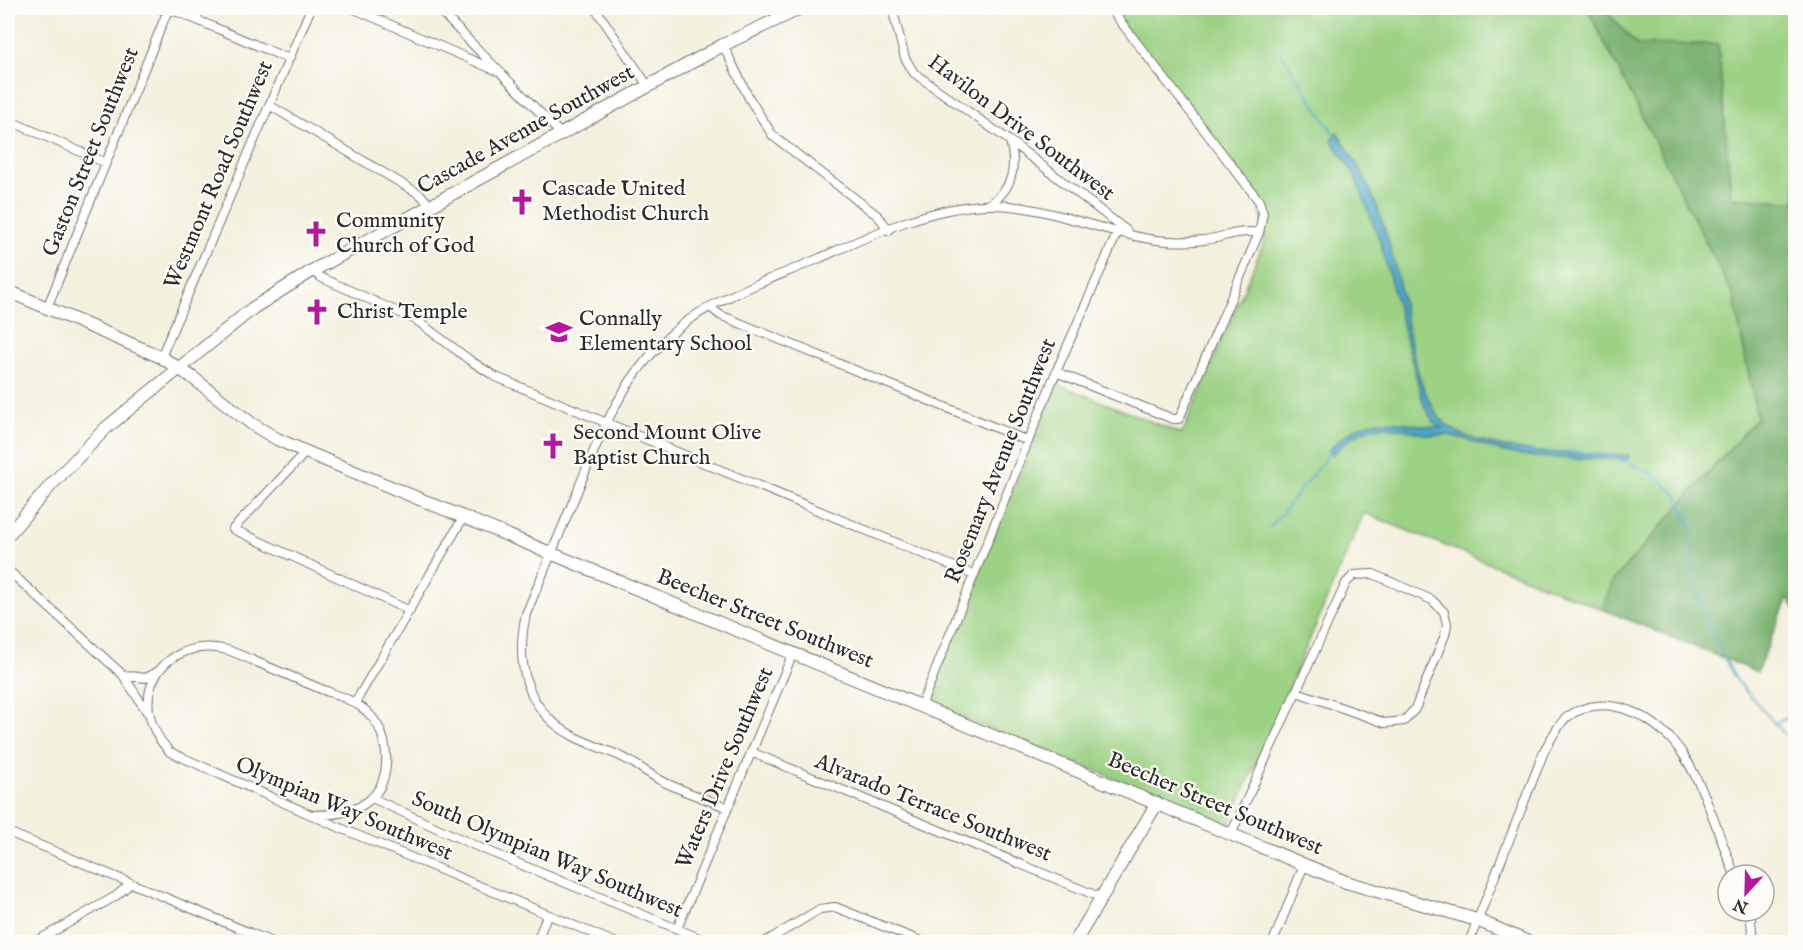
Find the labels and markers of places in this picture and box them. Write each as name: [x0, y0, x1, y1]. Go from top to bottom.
place label: Cascade United Methodist Church: [542, 175, 710, 228]
church icon: Cascade United Methodist Church: [507, 187, 537, 217]
place label: Community Church of God: [336, 207, 475, 260]
church icon: Community Church of God: [301, 219, 331, 249]
church icon: Christ Temple: [302, 297, 332, 327]
place label: Christ Temple: [337, 298, 468, 326]
place label: Connally Elementary School: [579, 305, 752, 358]
school or university icon: Connally Elementary School: [544, 317, 574, 347]
place label: Second Mount Olive Baptist Church: [573, 419, 761, 472]
church icon: Second Mount Olive Baptist Church: [538, 431, 568, 461]

